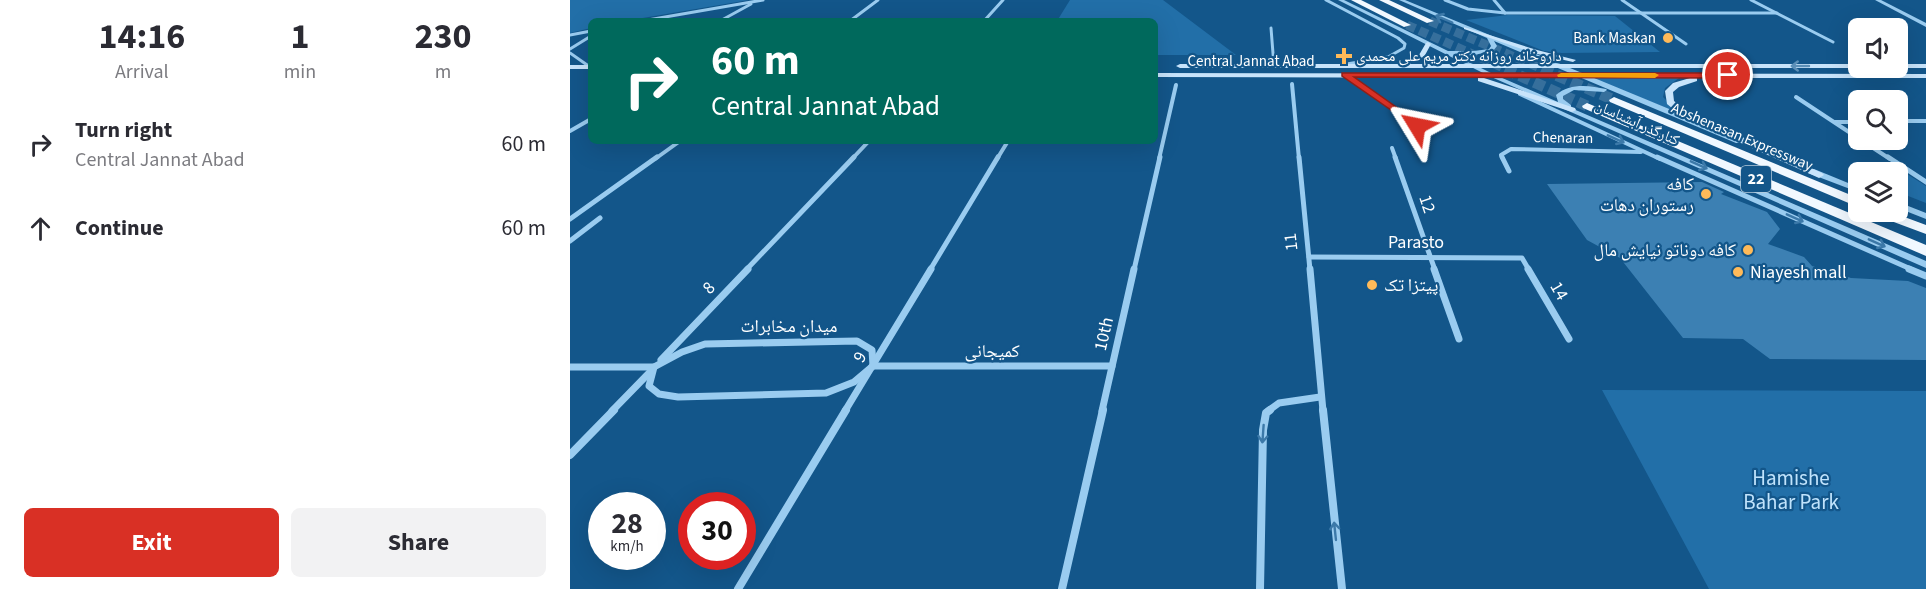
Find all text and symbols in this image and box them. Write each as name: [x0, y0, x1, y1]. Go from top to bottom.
text: 14:16: [98, 11, 185, 62]
text: 1: [290, 11, 309, 62]
text: 230: [415, 11, 472, 62]
one-way arrow: [1436, 12, 1454, 24]
map controls: [1848, 18, 1908, 222]
button: sound: [1848, 18, 1908, 78]
place label: Bank Maskan: [1573, 28, 1656, 49]
text: 60 m: [711, 31, 800, 91]
marker: Bank Maskan: [1661, 31, 1675, 45]
icon: right: [612, 42, 690, 120]
place label: داروخانه روزانه دکتر مریم علی محمدی: [1356, 46, 1562, 67]
marker: داروخانه روزانه دکتر مریم علی محمدی: [1337, 49, 1351, 63]
pin: [1702, 49, 1753, 100]
street label: Central Jannat Abad: [1187, 51, 1315, 72]
text: Arrival: [115, 58, 169, 86]
text: min: [284, 58, 316, 86]
text: m: [435, 58, 451, 86]
icon: arrive: [1711, 58, 1744, 91]
one-way arrow: [1791, 60, 1811, 72]
text: Central Jannat Abad: [711, 87, 940, 126]
button: search: [1848, 90, 1908, 150]
position arrow: [1385, 94, 1449, 158]
street label: کنارگذر آبشناسان: [1591, 95, 1683, 151]
street label: Abshenasan Expressway: [1668, 98, 1816, 176]
text: Turn right: [75, 114, 172, 146]
street label: Chenaran: [1533, 127, 1593, 149]
icon: right: [24, 128, 57, 161]
text: 60 m: [501, 128, 546, 160]
one-way arrow: [1607, 134, 1625, 146]
text: Central Jannat Abad: [75, 146, 245, 174]
one-way arrow: [1689, 160, 1707, 171]
button: layers: [1848, 162, 1908, 222]
road number: 22: [1741, 166, 1771, 192]
place label: کافه رستوران دهات: [1600, 172, 1695, 218]
marker: کافه رستوران دهات: [1699, 187, 1713, 201]
street label: 12: [1412, 191, 1442, 217]
icon: ahead: [24, 212, 57, 245]
text: Continue: [75, 212, 164, 244]
text: 60 m: [501, 212, 546, 244]
one-way arrow: [1785, 213, 1803, 224]
street label: Parasto: [1388, 230, 1444, 255]
street label: 11: [1278, 232, 1304, 252]
place label: کافه دوناتو نیایش مال: [1594, 238, 1737, 263]
one-way arrow: [1868, 238, 1886, 250]
marker: کافه دوناتو نیایش مال: [1741, 243, 1755, 257]
place label: Niayesh mall: [1750, 260, 1847, 285]
marker: Niayesh mall: [1731, 265, 1745, 279]
place label: پیتزا تک: [1384, 273, 1438, 298]
street label: 8: [697, 276, 721, 300]
street label: 14: [1544, 277, 1574, 305]
marker: پیتزا تک: [1365, 278, 1379, 292]
street label: میدان مخابرات: [741, 314, 837, 339]
street label: 10th: [1088, 315, 1120, 353]
street label: کمیجانی: [964, 339, 1020, 364]
street label: 9: [847, 347, 873, 367]
one-way arrow: [1258, 424, 1269, 443]
park label: Hamishe Bahar Park: [1743, 463, 1839, 517]
speed limit sign: 30: [678, 492, 756, 570]
text: 28: [611, 502, 643, 545]
button: Exit: [24, 508, 279, 577]
button: Share: [291, 508, 546, 577]
one-way arrow: [1330, 521, 1341, 541]
text: km/h: [610, 536, 644, 557]

